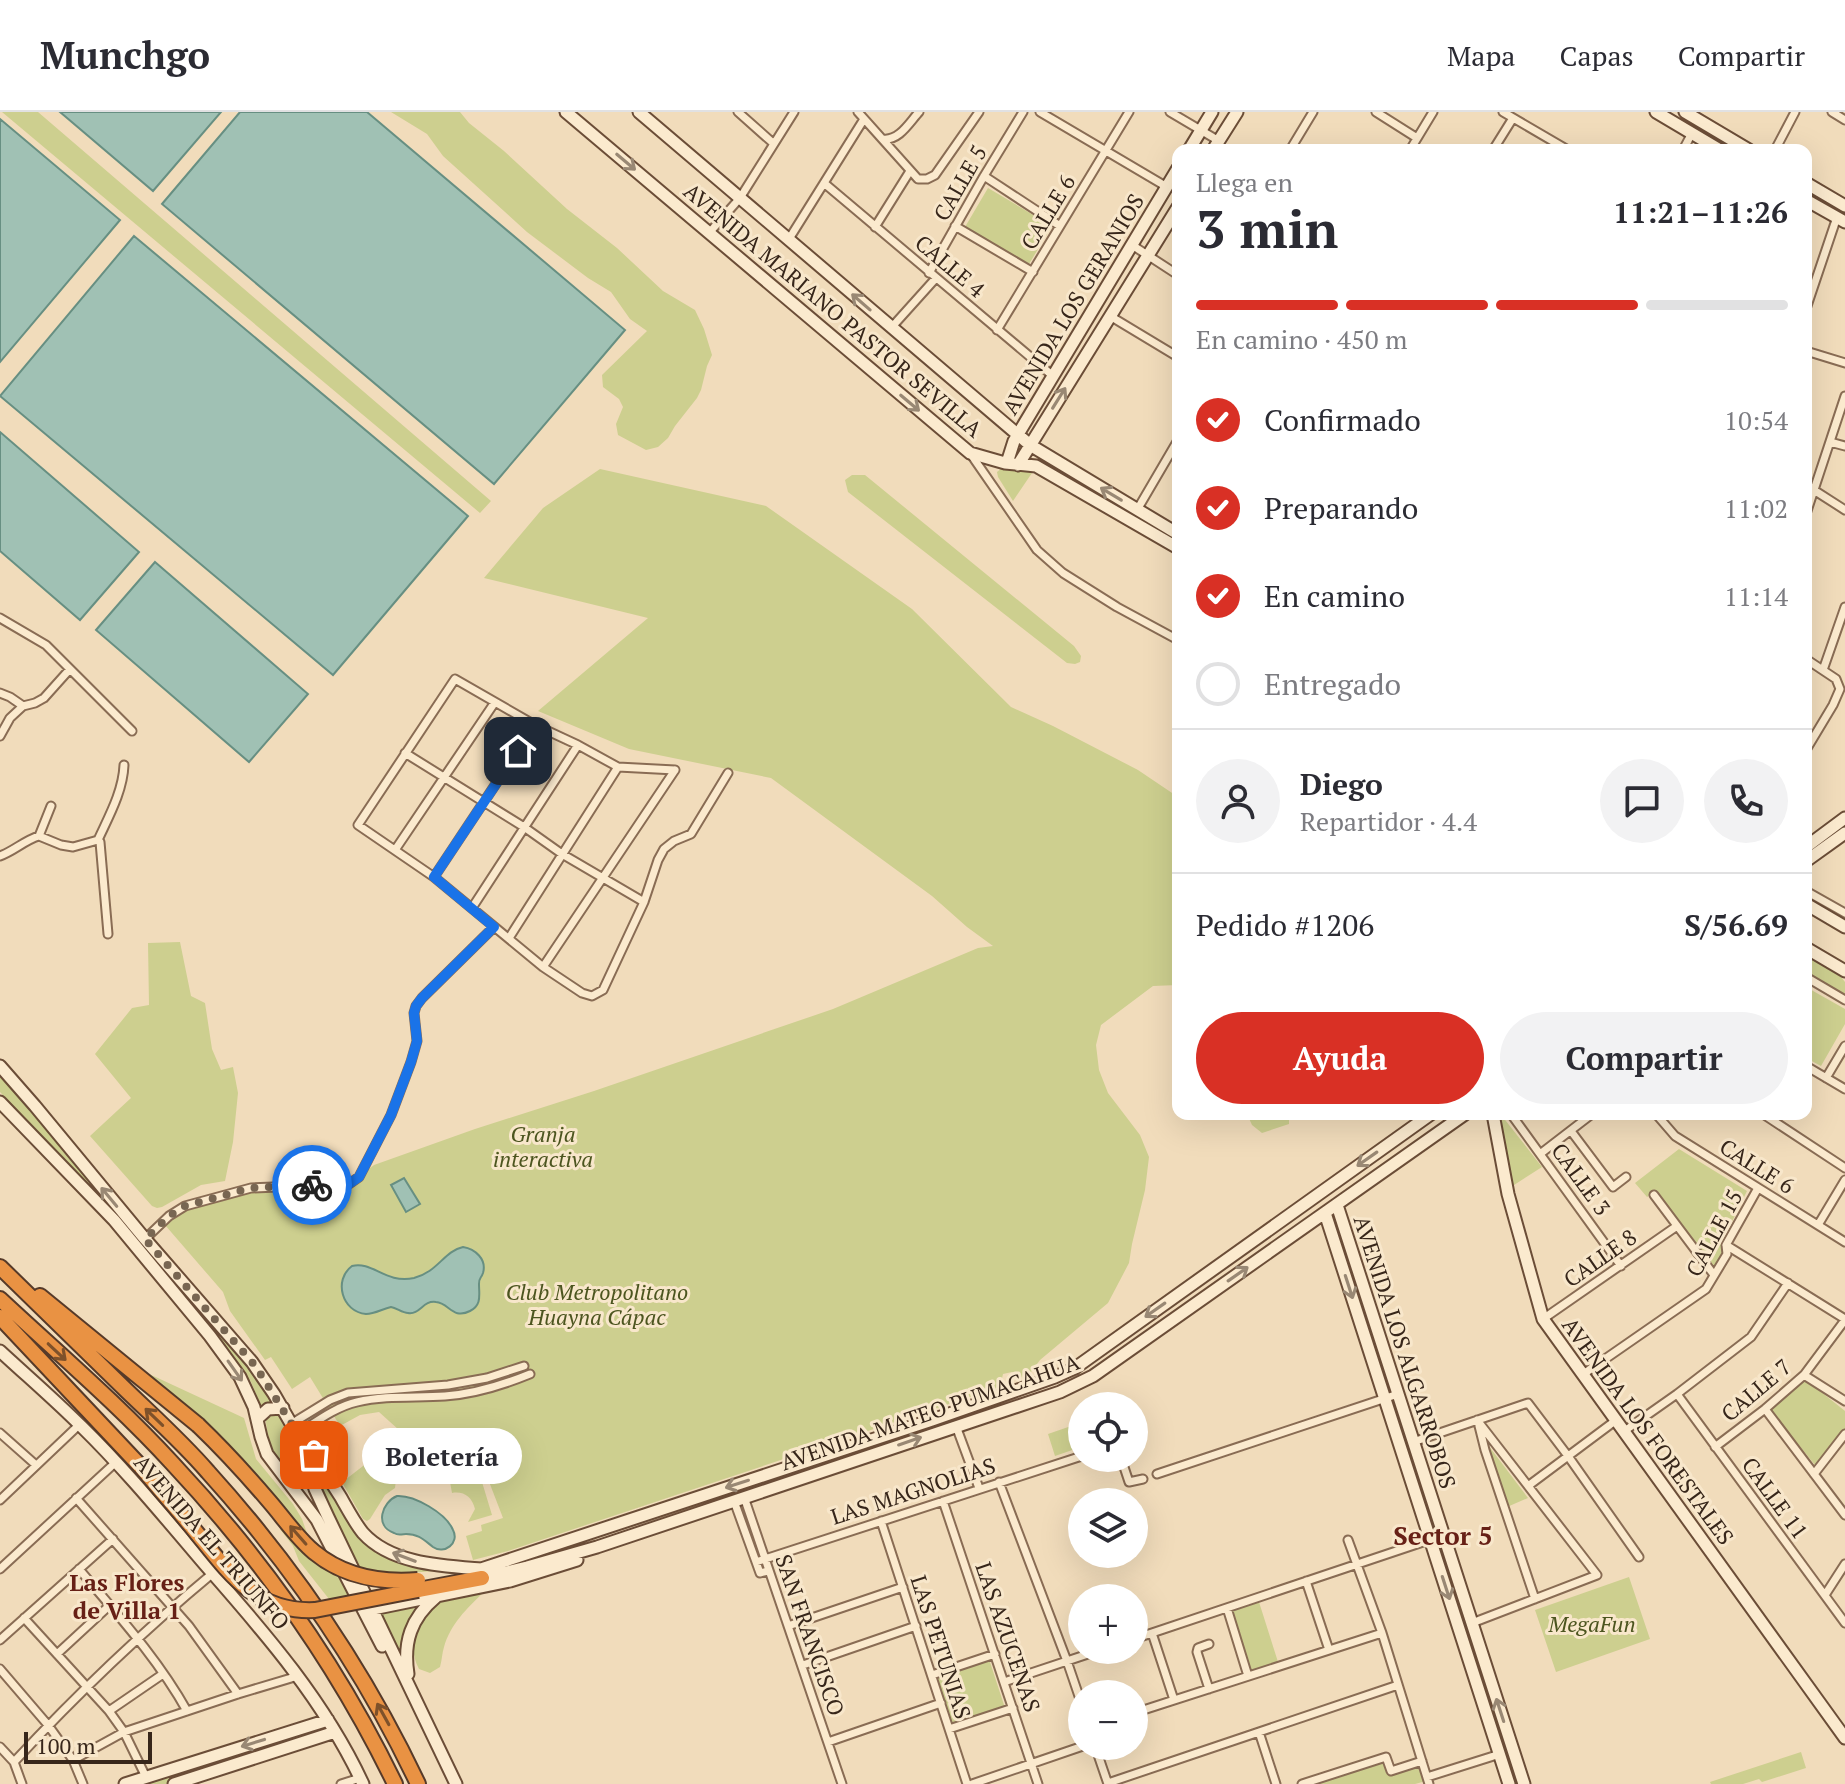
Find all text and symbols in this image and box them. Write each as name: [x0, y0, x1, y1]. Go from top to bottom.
text: Munchgo: [40, 30, 210, 80]
text: Mapa: [1447, 37, 1515, 74]
text: Capas: [1559, 37, 1634, 74]
text: Compartir: [1678, 37, 1805, 74]
street label: CALLE 5: [926, 140, 993, 226]
one-way arrow: [615, 153, 636, 171]
text: Llega en: [1196, 165, 1293, 199]
street label: CALLE 6: [1014, 169, 1081, 255]
street label: AVENIDA MARIANO PASTOR SEVILLA: [678, 176, 989, 444]
street label: AVENIDA LOS GERANIOS: [995, 188, 1150, 420]
text: 11:21–11:26: [1613, 192, 1788, 232]
text: 3 min: [1196, 194, 1338, 263]
street label: CALLE 4: [909, 228, 992, 303]
one-way arrow: [852, 293, 872, 311]
text: En camino · 450 m: [1196, 322, 1407, 356]
one-way arrow: [1052, 387, 1068, 410]
one-way arrow: [899, 394, 920, 412]
icon: check: [1196, 398, 1240, 442]
text: Confirmado: [1264, 400, 1421, 440]
text: 10:54: [1724, 403, 1788, 437]
one-way arrow: [1100, 486, 1123, 502]
icon: check: [1196, 486, 1240, 530]
text: Preparando: [1264, 488, 1418, 528]
text: 11:02: [1724, 491, 1788, 525]
icon: check: [1196, 574, 1240, 618]
text: En camino: [1264, 576, 1405, 616]
text: 11:14: [1724, 579, 1788, 613]
text: Entregado: [1264, 664, 1401, 704]
pin: [484, 717, 552, 785]
icon: home: [496, 729, 540, 773]
button: person: [1196, 759, 1280, 843]
button: chat: [1600, 759, 1684, 843]
button: phone: [1704, 759, 1788, 843]
text: Diego: [1300, 764, 1383, 804]
text: Repartidor · 4.4: [1300, 804, 1477, 838]
text: Pedido #1206: [1196, 905, 1374, 945]
text: S/56.69: [1684, 905, 1788, 945]
button: Ayuda: [1196, 1012, 1484, 1104]
button: Compartir: [1500, 1012, 1788, 1104]
park label: Granja interactiva: [493, 1119, 593, 1173]
street label: CALLE 6: [1715, 1131, 1800, 1200]
street label: CALLE 3: [1545, 1137, 1617, 1221]
courier: [272, 1145, 352, 1225]
one-way arrow: [1357, 1151, 1379, 1167]
icon: bike: [290, 1163, 334, 1207]
street label: CALLE 15: [1679, 1184, 1749, 1281]
one-way arrow: [100, 1187, 118, 1207]
street label: AVENIDA LOS ALGARROBOS: [1348, 1212, 1463, 1492]
street label: CALLE 8: [1558, 1222, 1642, 1293]
one-way arrow: [1227, 1266, 1249, 1282]
one-way arrow: [1343, 1275, 1358, 1300]
park label: Club Metropolitano Huayna Cápac: [506, 1277, 688, 1331]
one-way arrow: [1145, 1302, 1167, 1318]
street label: AVENIDA LOS FORESTALES: [1556, 1311, 1741, 1550]
one-way arrow: [47, 1343, 67, 1362]
street label: AVENIDA MATEO PUMACAHUA: [776, 1346, 1084, 1476]
street label: CALLE 7: [1715, 1352, 1797, 1427]
one-way arrow: [227, 1360, 243, 1382]
map controls: [1068, 1392, 1148, 1760]
button: locate: [1068, 1392, 1148, 1472]
one-way arrow: [145, 1408, 164, 1427]
pin: [280, 1421, 348, 1489]
callout: Boletería: [362, 1427, 522, 1483]
icon: bag: [292, 1433, 336, 1477]
one-way arrow: [898, 1433, 923, 1448]
text: Boletería: [385, 1439, 499, 1473]
street label: AVENIDA EL TRIUNFO: [128, 1448, 297, 1636]
street label: LAS MAGNOLIAS: [827, 1450, 999, 1531]
street label: CALLE 11: [1736, 1451, 1815, 1544]
one-way arrow: [725, 1477, 750, 1492]
button: layers: [1068, 1488, 1148, 1568]
district label: Sector 5: [1393, 1518, 1493, 1552]
one-way arrow: [289, 1525, 307, 1545]
one-way arrow: [392, 1548, 417, 1563]
street label: SAN FRANCISCO: [769, 1550, 852, 1719]
street label: LAS AZUCENAS: [969, 1558, 1048, 1716]
district label: Las Flores de Villa 1: [70, 1566, 185, 1626]
street label: LAS PETUNIAS: [905, 1571, 978, 1722]
one-way arrow: [1440, 1575, 1455, 1600]
button: +: [1068, 1584, 1148, 1664]
park label: MegaFun: [1547, 1609, 1636, 1638]
button: −: [1068, 1680, 1148, 1760]
one-way arrow: [1492, 1697, 1507, 1722]
one-way arrow: [375, 1703, 390, 1727]
scale bar: [24, 1728, 152, 1764]
text: 100 m: [36, 1731, 96, 1760]
one-way arrow: [241, 1737, 266, 1752]

